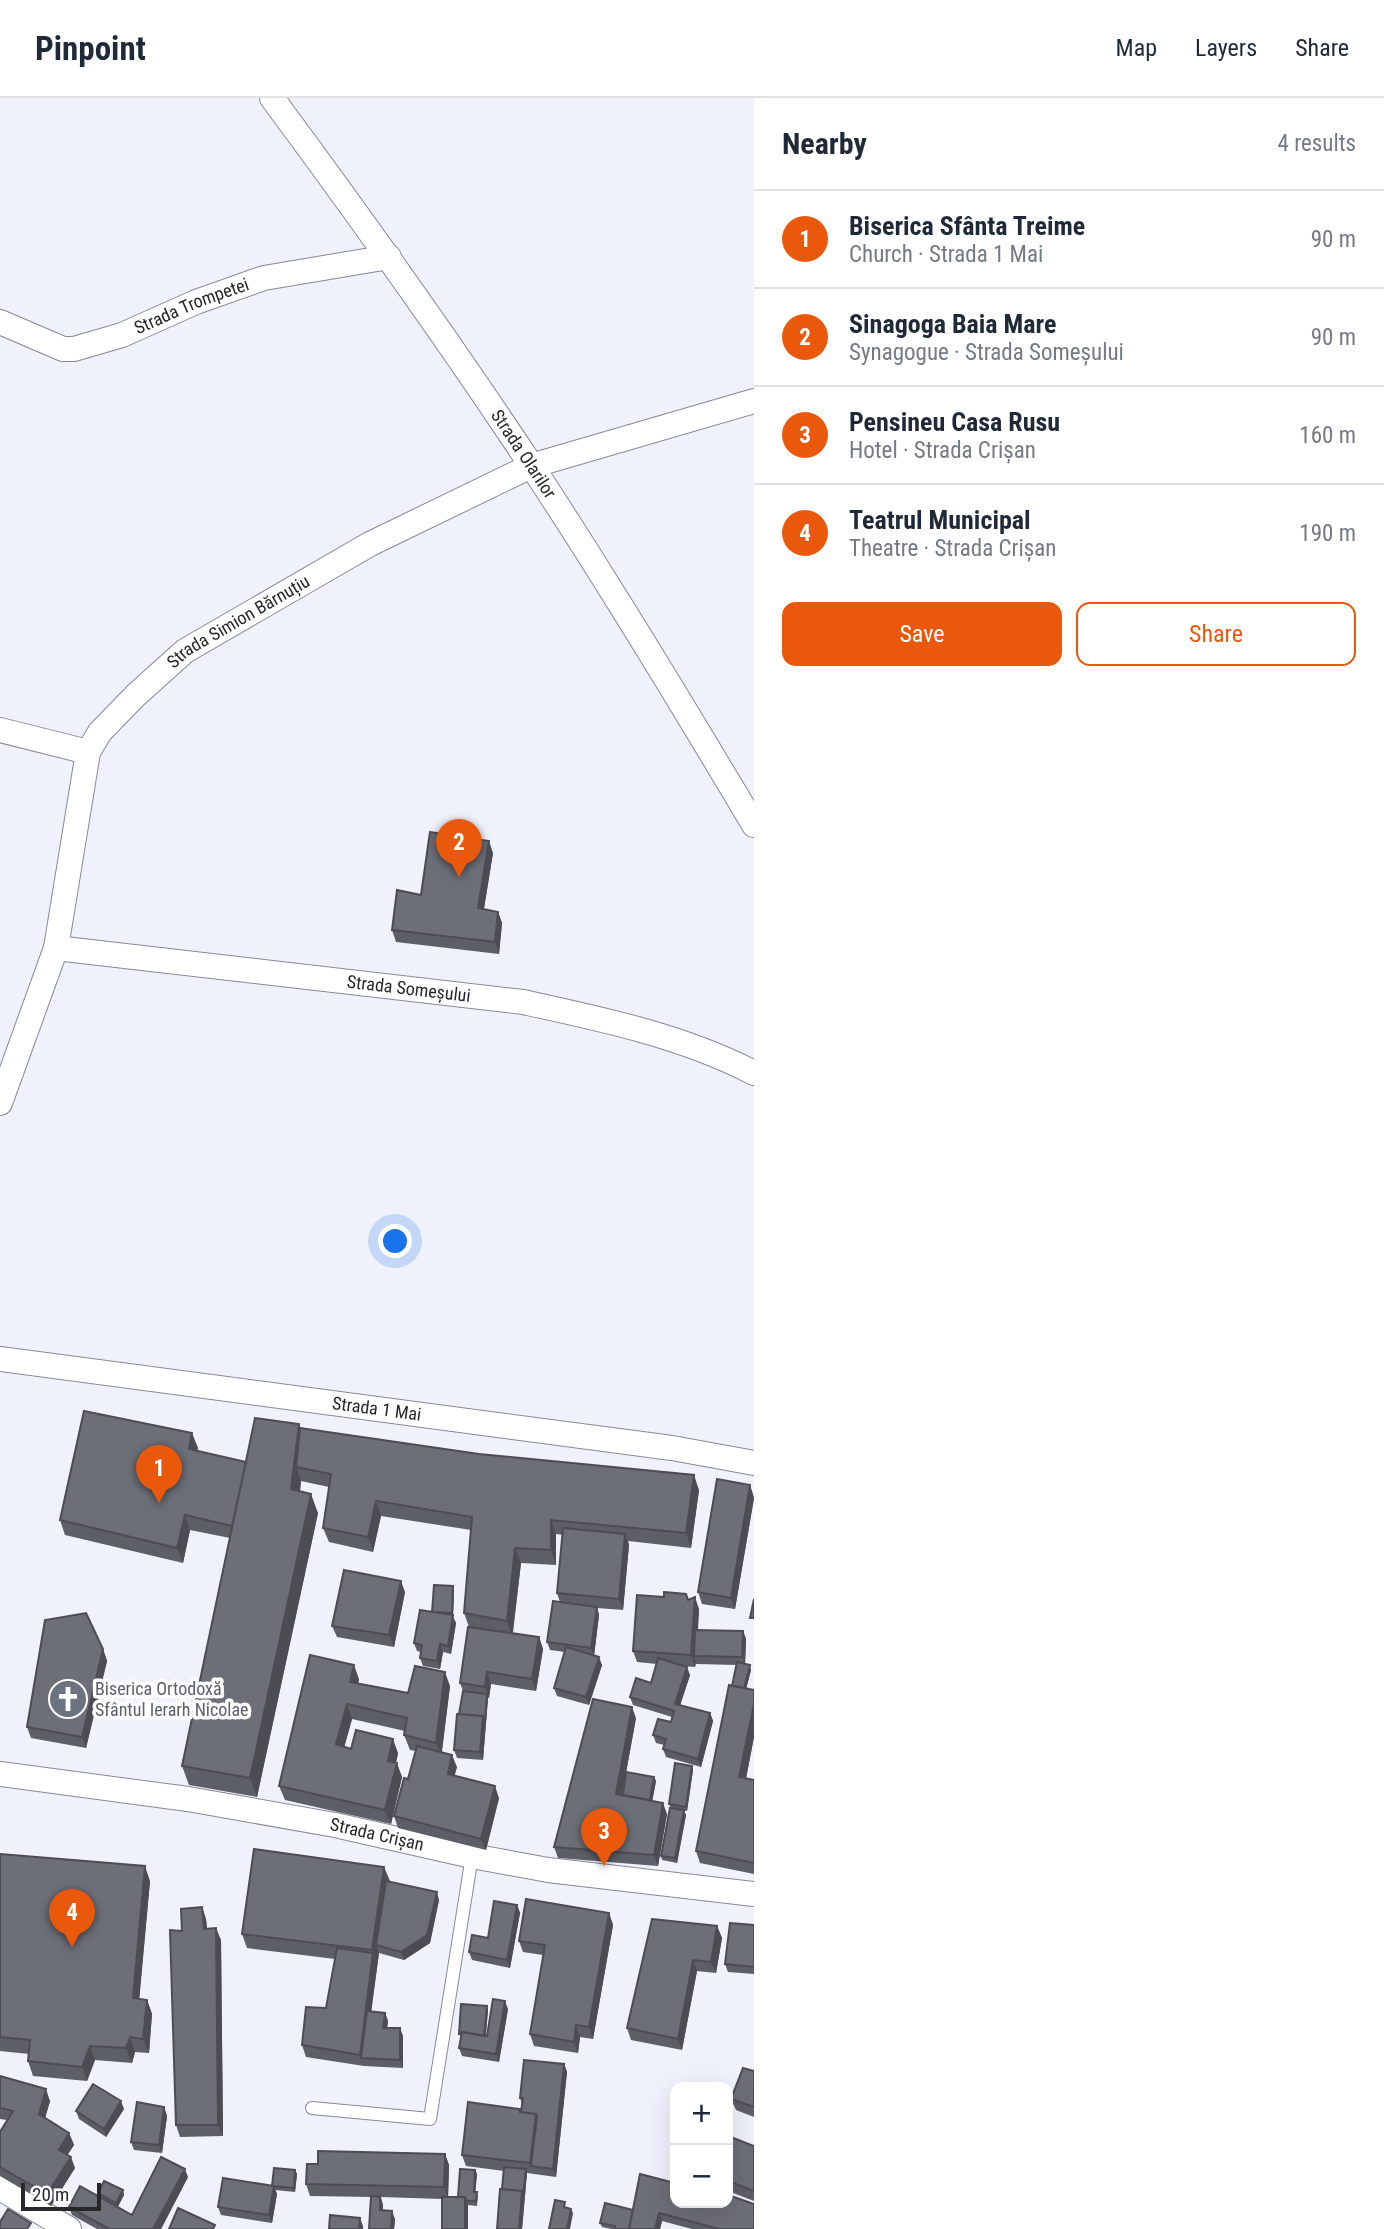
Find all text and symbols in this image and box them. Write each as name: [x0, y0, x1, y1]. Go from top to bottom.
text: Pinpoint: [35, 29, 146, 68]
text: Map: [1116, 34, 1157, 62]
text: Layers: [1195, 34, 1257, 62]
text: Share: [1295, 34, 1349, 62]
text: Nearby: [782, 126, 867, 161]
text: 4 results: [1278, 130, 1356, 157]
text: Biserica Sfânta Treime: [849, 211, 1085, 241]
text: 1: [799, 226, 811, 253]
text: 90 m: [1311, 226, 1356, 253]
text: Church · Strada 1 Mai: [849, 241, 1043, 268]
street label: Strada Trompetei: [131, 273, 251, 338]
text: Sinagoga Baia Mare: [849, 309, 1056, 339]
text: 2: [799, 324, 811, 351]
text: 90 m: [1311, 324, 1356, 351]
text: Synagogue · Strada Someșului: [849, 339, 1124, 366]
street label: Strada Olarilor: [487, 405, 561, 502]
text: Pensineu Casa Rusu: [849, 407, 1060, 437]
text: 3: [799, 422, 811, 449]
text: 160 m: [1299, 422, 1356, 449]
text: Hotel · Strada Crișan: [849, 437, 1036, 464]
text: Teatrul Municipal: [849, 505, 1031, 535]
text: 4: [799, 520, 811, 547]
text: 190 m: [1299, 520, 1356, 547]
text: Theatre · Strada Crișan: [849, 535, 1056, 562]
street label: Strada Simion Bărnuțiu: [162, 570, 313, 672]
button: Save: [782, 602, 1062, 666]
button: Share: [1076, 602, 1356, 666]
pin: 2: [436, 819, 482, 877]
street label: Strada Someșului: [346, 971, 472, 1006]
your location: [378, 1224, 412, 1258]
street label: Strada 1 Mai: [331, 1392, 423, 1425]
pin: 1: [136, 1445, 182, 1503]
church icon: Biserica Ortodoxă Sfântul Ierarh Nicolae: [47, 1678, 89, 1720]
place label: Biserica Ortodoxă Sfântul Ierarh Nicolae: [95, 1678, 248, 1720]
pin: 3: [581, 1808, 627, 1866]
street label: Strada Crișan: [329, 1813, 426, 1855]
pin: 4: [49, 1889, 95, 1947]
map controls: [670, 2082, 733, 2208]
button: +: [670, 2082, 733, 2145]
button: −: [670, 2145, 733, 2208]
scale bar: [21, 2180, 102, 2212]
text: 20 m: [32, 2183, 69, 2206]

